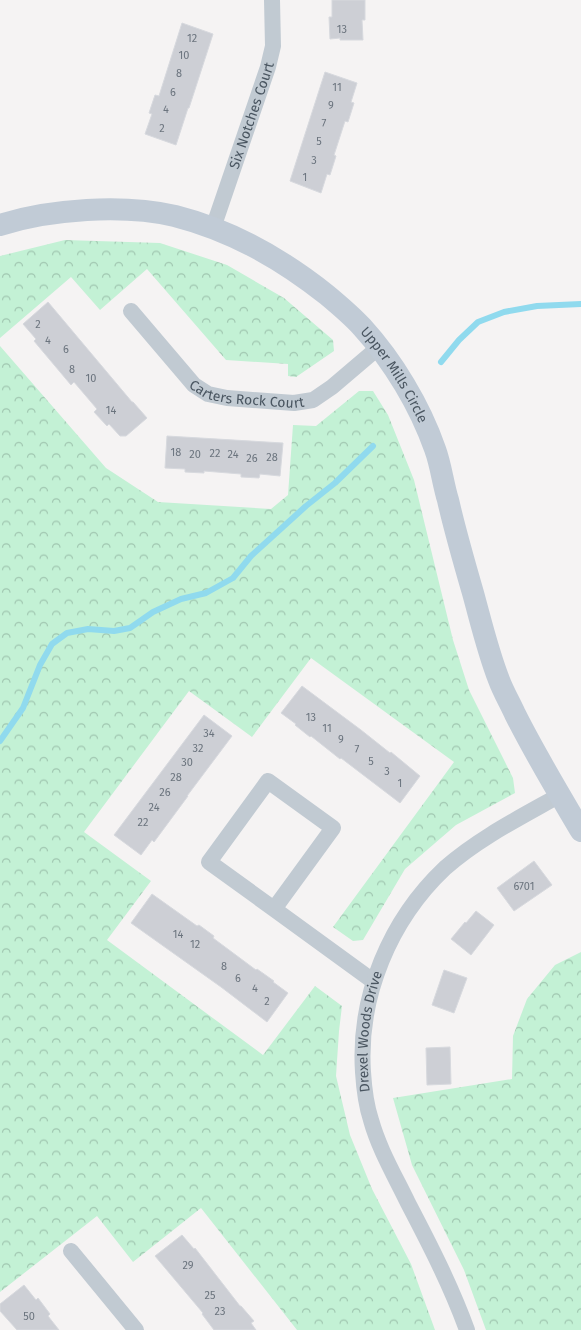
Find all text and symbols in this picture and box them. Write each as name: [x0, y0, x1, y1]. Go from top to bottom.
house number: 13: [337, 23, 347, 36]
house number: 12: [187, 32, 197, 45]
house number: 10: [179, 49, 189, 62]
street label: Six Notches Court: [225, 59, 278, 171]
house number: 8: [176, 67, 182, 80]
house number: 11: [332, 81, 342, 94]
house number: 6: [170, 86, 176, 99]
house number: 9: [328, 99, 334, 112]
house number: 4: [163, 103, 169, 116]
house number: 7: [322, 117, 327, 130]
house number: 2: [159, 122, 165, 135]
house number: 5: [316, 135, 322, 148]
house number: 3: [311, 154, 317, 167]
house number: 1: [303, 171, 307, 184]
house number: 2: [35, 318, 41, 331]
street label: Upper Mills Circle: [357, 323, 432, 425]
house number: 4: [45, 334, 51, 347]
house number: 6: [63, 343, 69, 356]
house number: 8: [69, 363, 75, 376]
house number: 10: [86, 372, 96, 385]
street label: Carters Rock Court: [186, 376, 306, 411]
house number: 14: [106, 404, 116, 417]
house number: 18: [171, 446, 181, 459]
house number: 22: [210, 447, 220, 460]
house number: 20: [189, 448, 201, 461]
house number: 24: [228, 448, 239, 461]
house number: 28: [266, 451, 278, 464]
house number: 26: [246, 452, 258, 465]
house number: 13: [306, 711, 316, 724]
house number: 11: [322, 722, 332, 735]
house number: 34: [203, 727, 215, 740]
house number: 9: [338, 733, 344, 746]
house number: 32: [193, 742, 203, 755]
house number: 7: [355, 743, 360, 756]
house number: 5: [368, 755, 374, 768]
house number: 30: [181, 756, 193, 769]
house number: 3: [384, 765, 390, 778]
house number: 28: [170, 771, 182, 784]
house number: 1: [398, 777, 402, 790]
house number: 26: [159, 786, 171, 799]
house number: 24: [149, 801, 160, 814]
house number: 22: [138, 816, 148, 829]
house number: 6701: [514, 880, 534, 893]
house number: 14: [173, 928, 183, 941]
house number: 12: [190, 938, 200, 951]
house number: 8: [221, 960, 227, 973]
street label: Drexel Woods Drive: [354, 968, 386, 1093]
house number: 6: [235, 972, 241, 985]
house number: 4: [252, 982, 258, 995]
house number: 2: [264, 995, 270, 1008]
house number: 29: [182, 1259, 194, 1272]
house number: 25: [205, 1289, 216, 1302]
house number: 23: [215, 1305, 225, 1318]
house number: 50: [23, 1310, 35, 1323]

